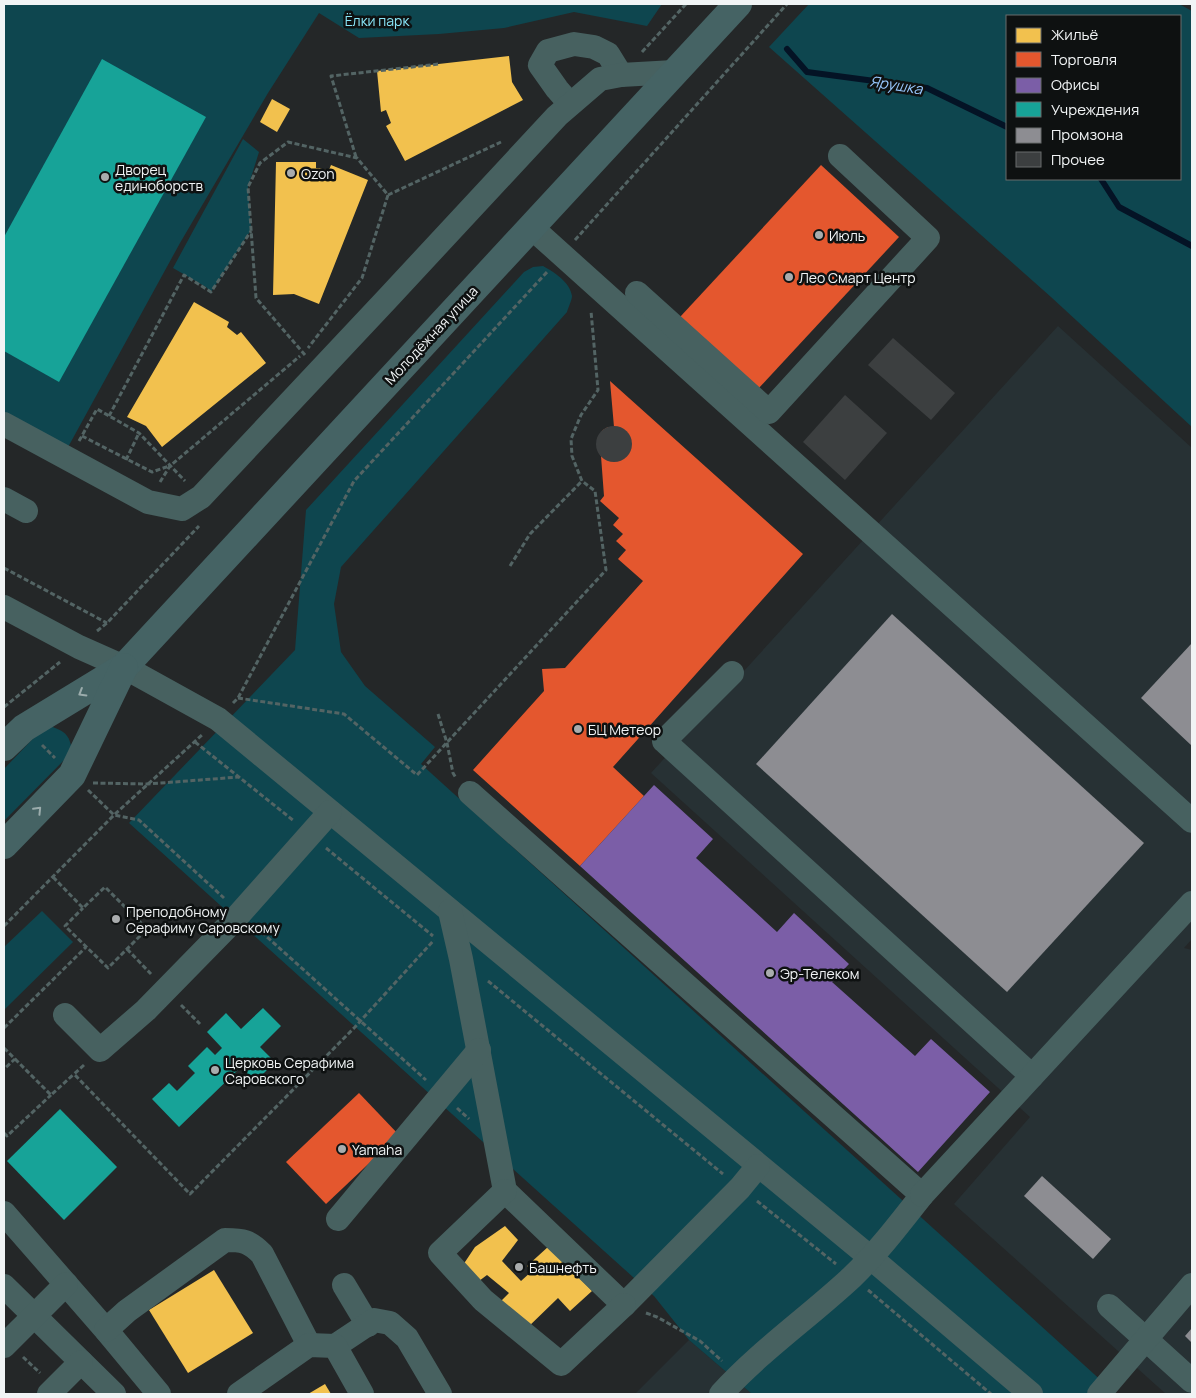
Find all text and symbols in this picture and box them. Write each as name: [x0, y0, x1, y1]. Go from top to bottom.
park label: Ёлки парк: [345, 11, 410, 30]
legend: [1006, 15, 1181, 180]
text: Жильё: [1051, 24, 1099, 45]
text: Торговля: [1051, 49, 1117, 70]
water label: Ярушка: [868, 70, 925, 100]
text: Офисы: [1051, 74, 1100, 95]
text: Учреждения: [1051, 99, 1139, 120]
text: Промзона: [1051, 124, 1123, 145]
text: Прочее: [1051, 149, 1105, 170]
place label: Дворец единоборств: [115, 160, 203, 195]
place label: Ozon: [301, 164, 335, 183]
marker: Ozon: [285, 167, 297, 179]
marker: Дворец единоборств: [99, 171, 111, 183]
place label: Июль: [829, 226, 865, 245]
marker: Июль: [813, 229, 825, 241]
place label: Лео Смарт Центр: [799, 268, 916, 287]
marker: Лео Смарт Центр: [783, 271, 795, 283]
street label: Молодёжная улица: [380, 281, 482, 389]
one-way arrow: [79, 686, 88, 696]
place label: БЦ Метеор: [588, 720, 661, 739]
marker: БЦ Метеор: [572, 723, 584, 735]
one-way arrow: [32, 807, 41, 816]
place label: Преподобному Серафиму Саровскому: [126, 902, 281, 937]
marker: Преподобному Серафиму Саровскому: [110, 913, 122, 925]
place label: Эр-Телеком: [780, 964, 859, 983]
marker: Эр-Телеком: [764, 967, 776, 979]
place label: Церковь Серафима Саровского: [225, 1053, 354, 1088]
marker: Церковь Серафима Саровского: [209, 1064, 221, 1076]
place label: Yamaha: [352, 1140, 402, 1159]
marker: Yamaha: [336, 1143, 348, 1155]
place label: Башнефть: [529, 1258, 597, 1277]
marker: Башнефть: [513, 1261, 525, 1273]

